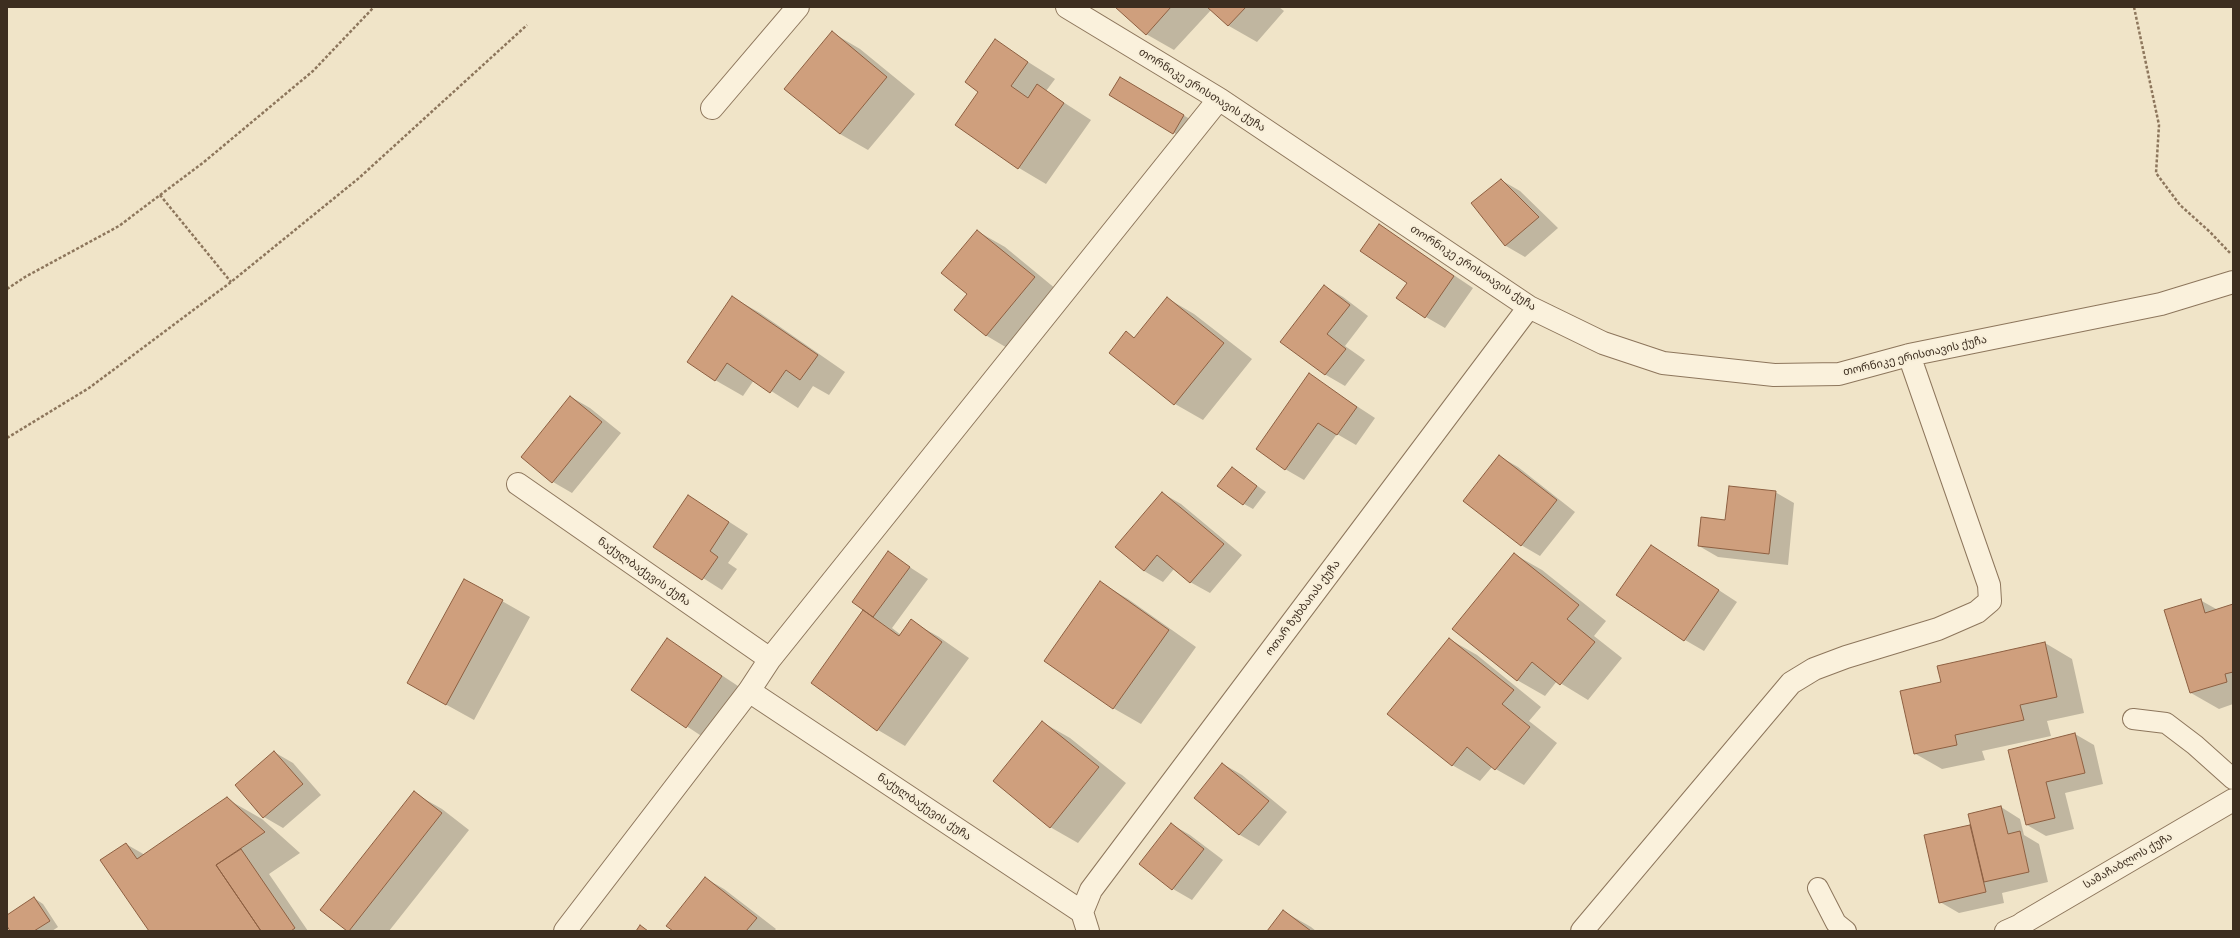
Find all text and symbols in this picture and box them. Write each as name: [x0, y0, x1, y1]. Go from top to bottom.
street label: თორნიკე ერისთავის ქუჩა: [1136, 45, 1268, 135]
street label: თორნიკე ერისთავის ქუჩა: [1408, 222, 1538, 314]
street label: თორნიკე ერისთავის ქუჩა: [1842, 333, 1988, 379]
street label: ნაქულბაქევის ქუჩა: [595, 535, 693, 609]
street label: ოთარ ზუხბაიას ქუჩა: [1263, 558, 1343, 658]
street label: ნაქულბაქევის ქუჩა: [874, 771, 974, 843]
street label: სამაჩაბლოს ქუჩა: [2081, 830, 2175, 892]

